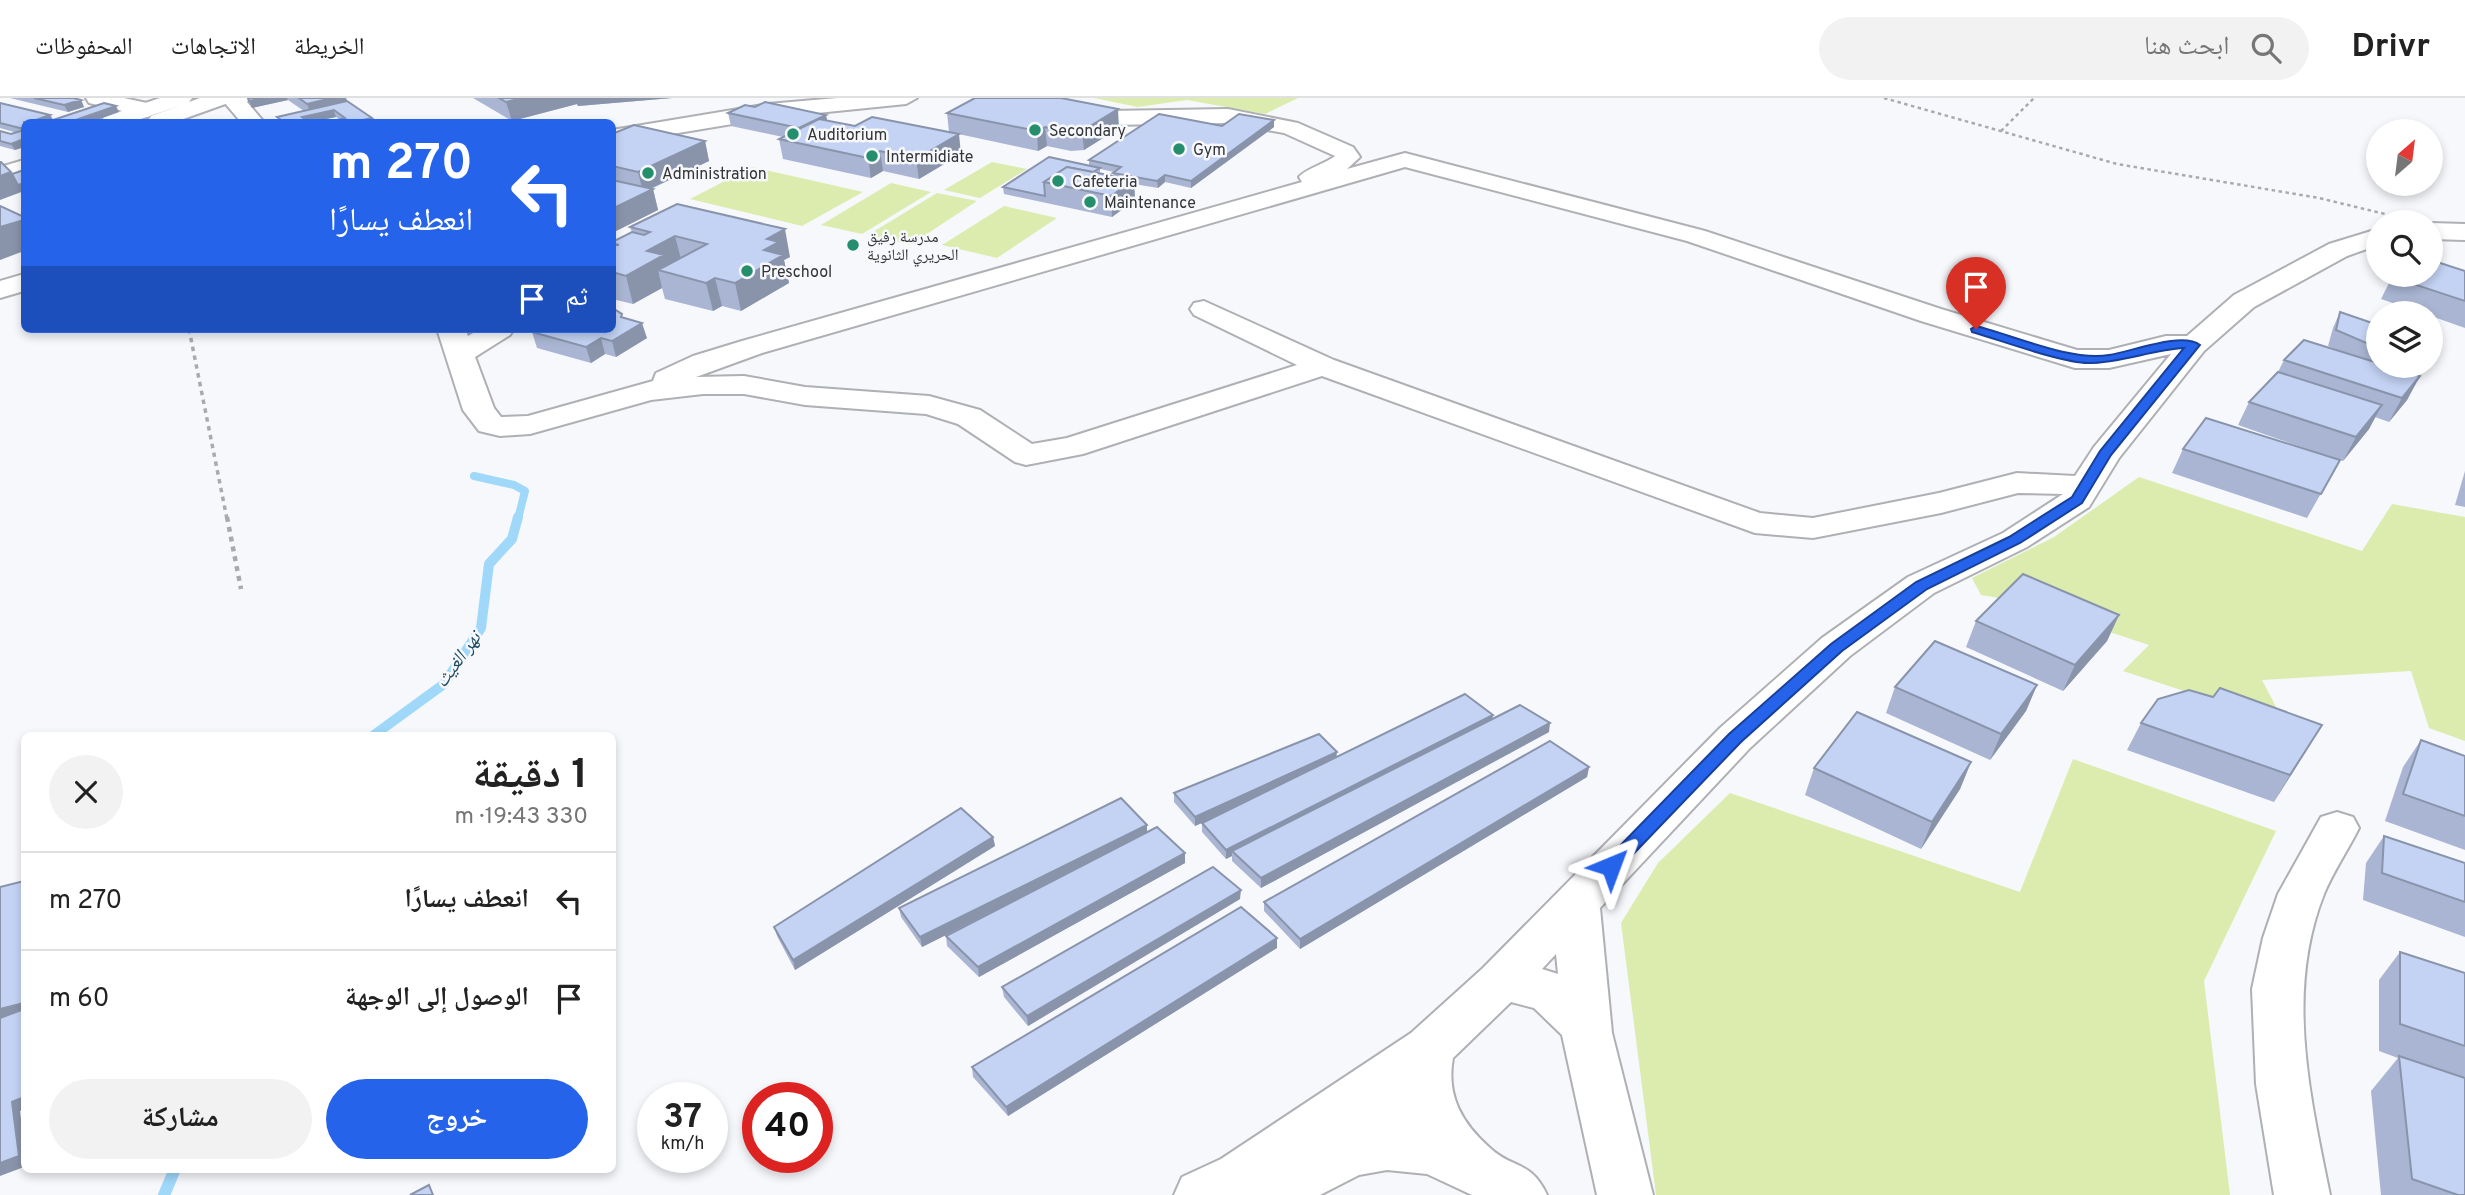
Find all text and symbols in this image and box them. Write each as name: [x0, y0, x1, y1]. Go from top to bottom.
search box: [1819, 17, 2309, 80]
text: Drivr: [2351, 27, 2430, 69]
icon: search: [2247, 29, 2285, 67]
text: ابحث هنا: [2144, 31, 2229, 64]
text: المحفوظات: [35, 33, 133, 63]
text: الاتجاهات: [171, 33, 256, 63]
text: الخريطة: [294, 33, 365, 63]
north arrow: [2366, 119, 2443, 196]
map controls: [2366, 119, 2443, 378]
marker: Secondary: [1027, 122, 1043, 138]
place label: Secondary: [1049, 122, 1126, 142]
marker: Auditorium: [785, 126, 801, 142]
place label: Auditorium: [807, 126, 887, 146]
text: 270 m: [330, 135, 473, 197]
marker: Gym: [1171, 141, 1187, 157]
place label: Gym: [1193, 141, 1226, 161]
icon: left: [497, 147, 588, 238]
marker: Intermidiate: [864, 148, 880, 164]
place label: Intermidiate: [886, 148, 973, 168]
marker: Administration: [640, 165, 656, 181]
place label: Administration: [662, 165, 767, 185]
marker: Cafeteria: [1050, 173, 1066, 189]
place label: Cafeteria: [1072, 173, 1137, 193]
marker: Maintenance: [1082, 194, 1098, 210]
place label: Maintenance: [1104, 194, 1196, 214]
text: انعطف يسارًا: [329, 202, 473, 242]
button: search: [2366, 210, 2443, 287]
place label: مدرسة رفيق الحريري الثانوية: [867, 228, 959, 267]
marker: مدرسة رفيق الحريري الثانوية: [845, 237, 861, 253]
pin: [1946, 257, 2006, 329]
marker: Preschool: [739, 263, 755, 279]
place label: Preschool: [761, 263, 832, 283]
icon: arrive: [1957, 268, 1995, 306]
icon: arrive: [513, 280, 551, 318]
text: ثم: [565, 282, 588, 315]
button: layers: [2366, 301, 2443, 378]
water label: نهر الغيث: [430, 625, 489, 693]
text: 1 دقيقة: [472, 750, 588, 803]
button: close: [49, 755, 123, 829]
text: 330 m · 19:43: [454, 803, 588, 832]
position arrow: [1574, 829, 1648, 903]
icon: left: [550, 882, 588, 920]
text: انعطف يسارًا: [405, 884, 529, 917]
text: 270 m: [49, 885, 122, 918]
icon: arrive: [550, 980, 588, 1018]
text: الوصول إلى الوجهة: [345, 982, 529, 1015]
text: 60 m: [49, 983, 109, 1016]
button: مشاركة: [49, 1079, 312, 1159]
button: خروج: [326, 1079, 588, 1159]
speed limit sign: 40: [742, 1082, 833, 1173]
text: 37: [663, 1096, 702, 1140]
text: km/h: [661, 1133, 704, 1156]

